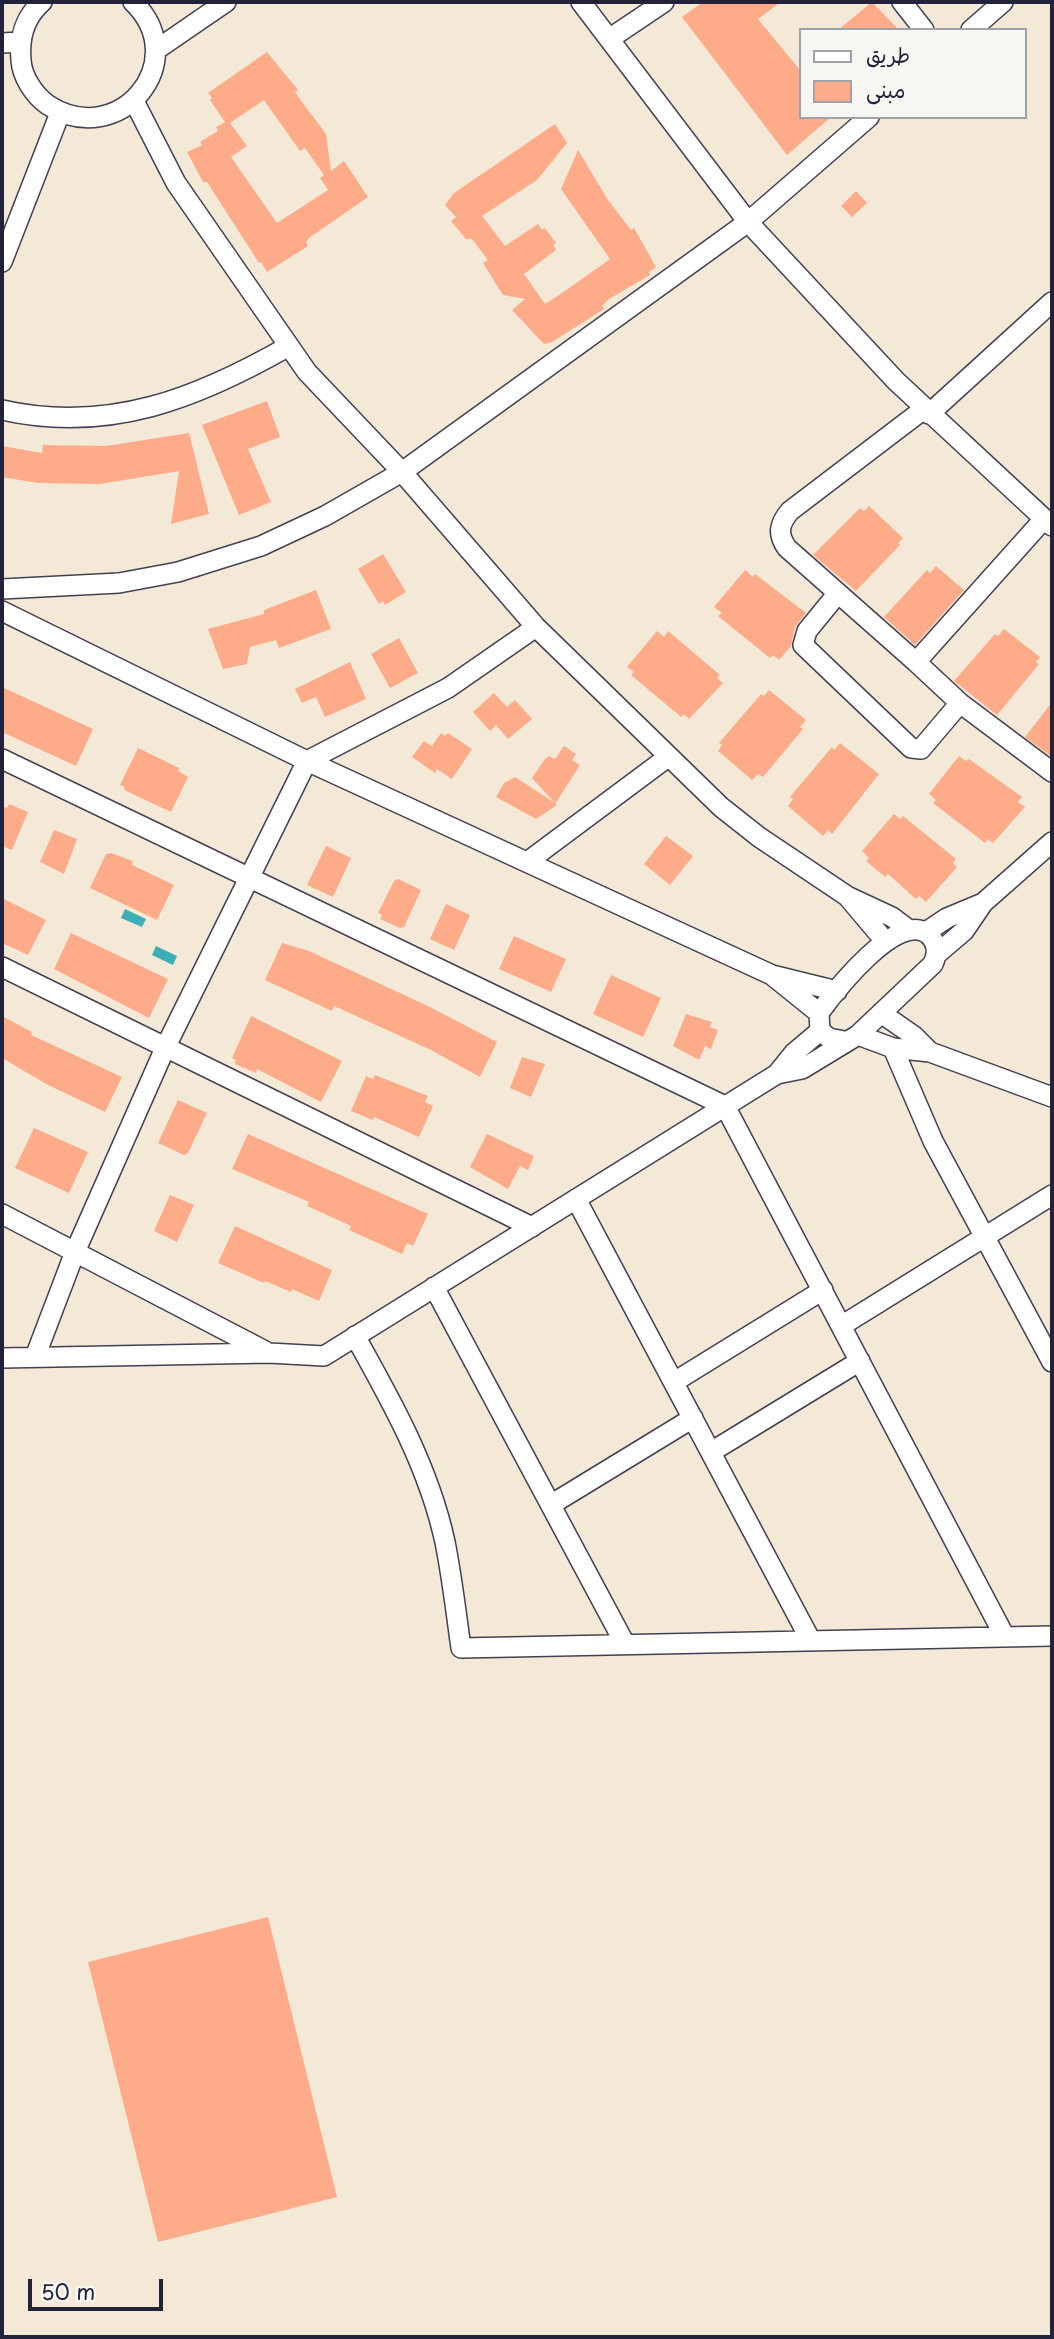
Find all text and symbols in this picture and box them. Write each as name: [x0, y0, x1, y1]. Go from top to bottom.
legend: [799, 28, 1026, 119]
text: طريق: [866, 38, 910, 70]
text: مبنى: [866, 73, 905, 105]
scale bar: [32, 2266, 166, 2310]
text: 50 m: [41, 2275, 95, 2307]

